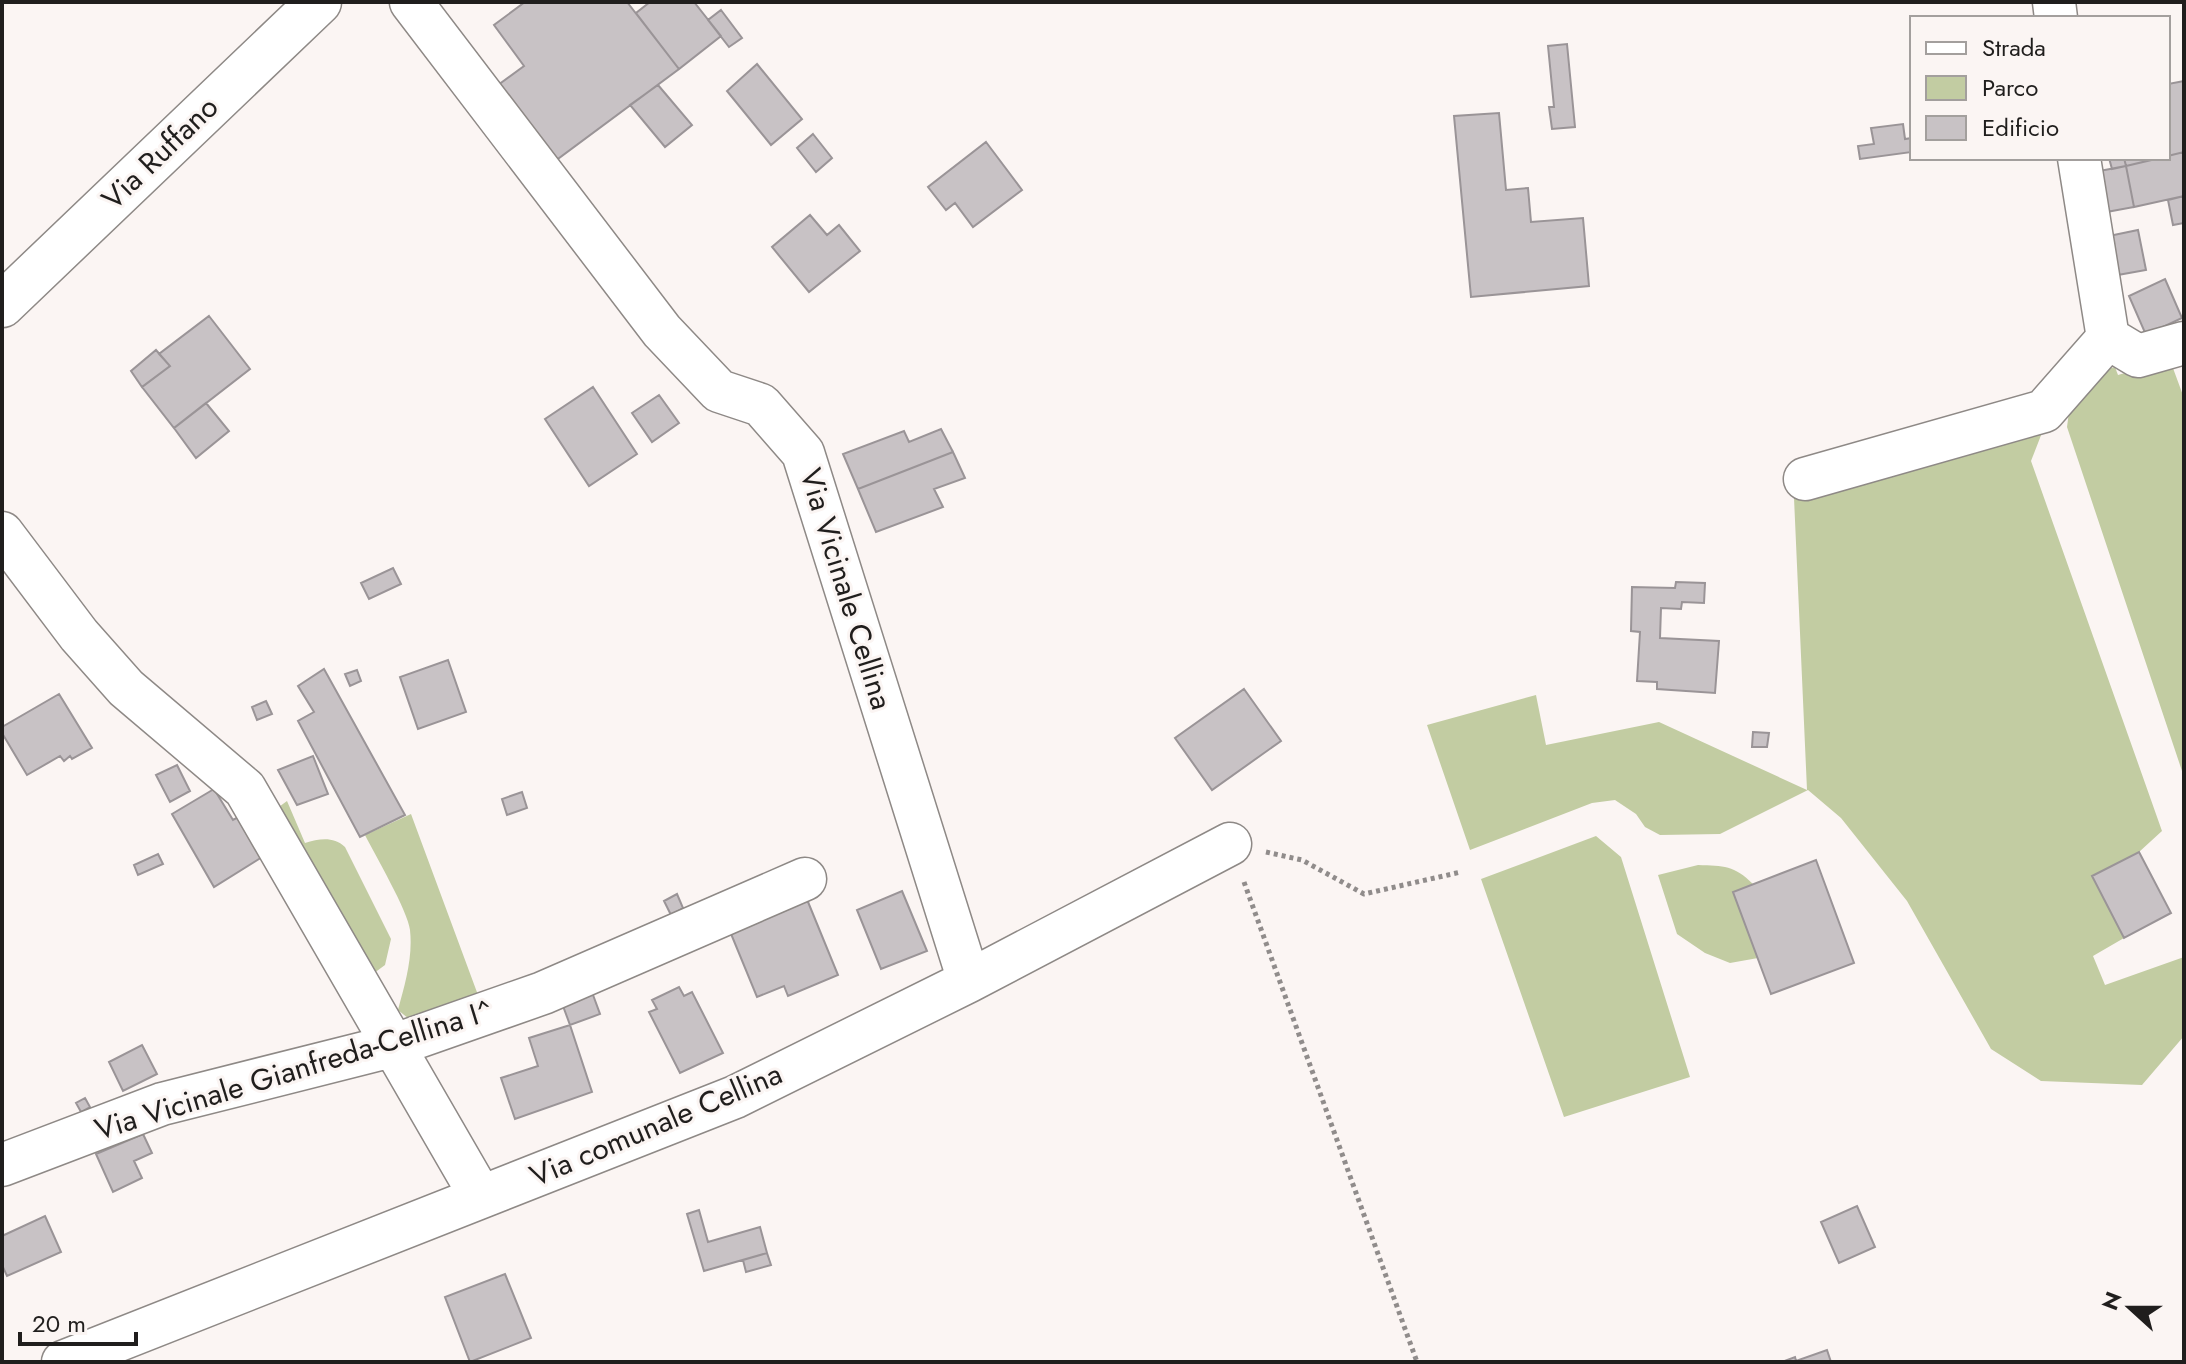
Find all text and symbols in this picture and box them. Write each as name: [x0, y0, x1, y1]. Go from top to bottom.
legend: [1910, 16, 2170, 160]
text: Strada: [1982, 30, 2046, 65]
text: Parco: [1982, 70, 2038, 105]
street label: Via Ruffano: [92, 86, 228, 219]
text: Edificio: [1982, 110, 2059, 145]
street label: Via Vicinale Cellina: [789, 463, 904, 715]
street label: Via Vicinale Gianfreda-Cellina I^: [89, 988, 498, 1151]
street label: Via comunale Cellina: [523, 1052, 789, 1197]
north arrow: [2090, 1268, 2170, 1348]
text: N: [2093, 1287, 2129, 1315]
scale bar: [20, 1296, 136, 1346]
text: 20 m: [32, 1306, 86, 1341]

